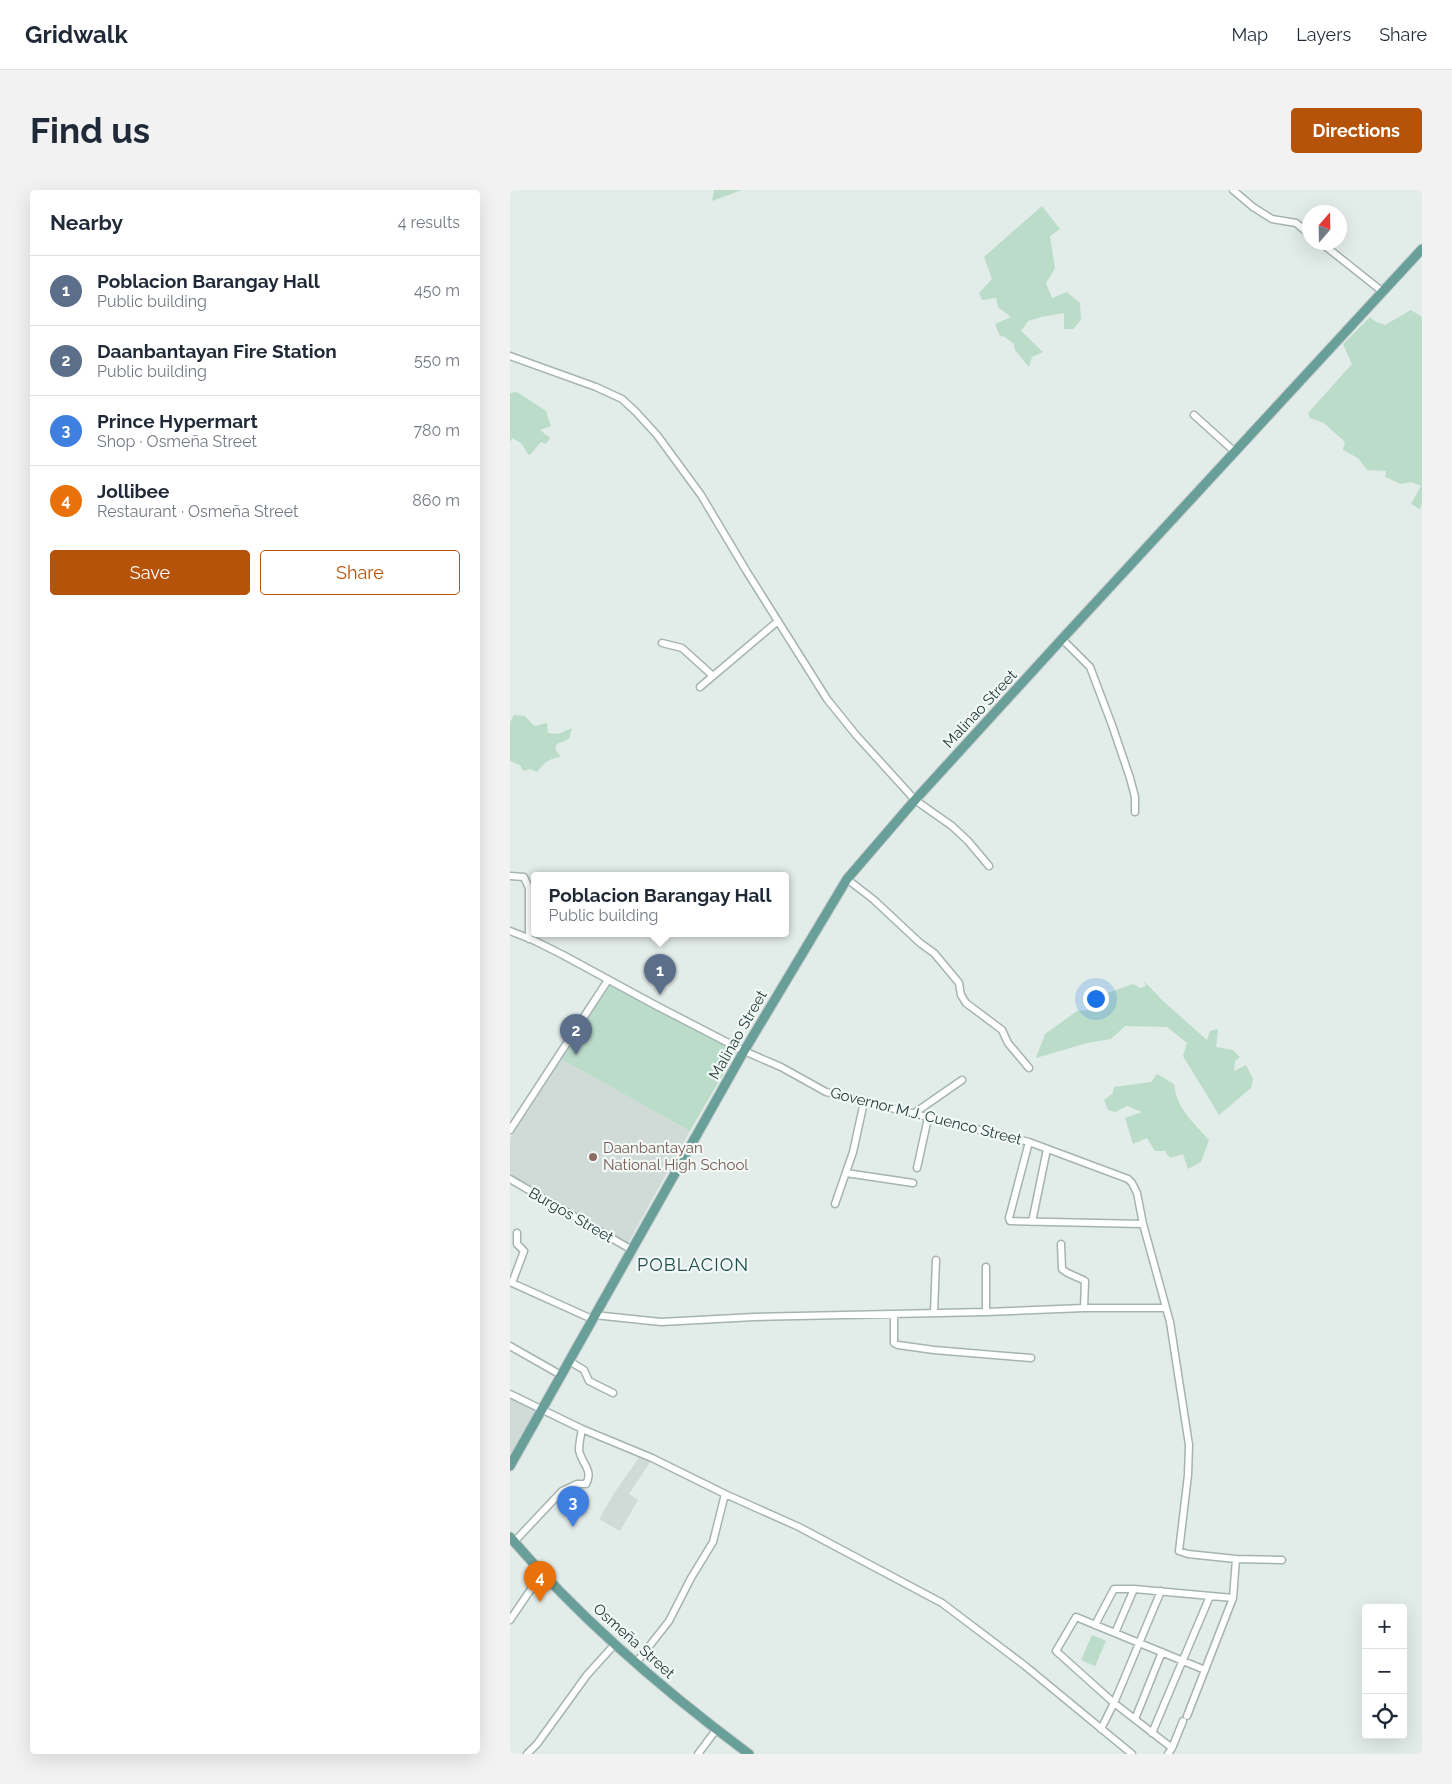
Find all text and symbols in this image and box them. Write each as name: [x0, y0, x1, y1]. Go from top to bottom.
text: Gridwalk: [25, 20, 128, 49]
text: Map: [1232, 24, 1268, 45]
text: Layers: [1296, 24, 1351, 45]
text: Share: [1379, 24, 1427, 45]
button: Directions: [1291, 108, 1422, 153]
text: Find us: [30, 110, 150, 151]
north arrow: [1302, 205, 1347, 250]
text: Nearby: [50, 210, 123, 235]
text: 4 results: [398, 213, 460, 232]
text: Poblacion Barangay Hall: [97, 270, 320, 292]
text: 1: [62, 281, 70, 300]
text: 450 m: [414, 281, 460, 300]
text: Public building: [97, 292, 207, 311]
text: Daanbantayan Fire Station: [97, 340, 337, 362]
text: 2: [61, 351, 71, 370]
text: 550 m: [414, 351, 460, 370]
text: Public building: [97, 362, 207, 381]
text: Prince Hypermart: [97, 410, 258, 432]
text: 3: [62, 421, 70, 440]
text: 780 m: [413, 421, 460, 440]
text: Shop · Osmeña Street: [97, 432, 257, 451]
text: Jollibee: [97, 480, 169, 502]
text: 4: [61, 491, 71, 510]
text: 860 m: [412, 491, 460, 510]
text: Restaurant · Osmeña Street: [97, 502, 298, 521]
button: Save: [50, 550, 250, 595]
button: Share: [260, 550, 460, 595]
street label: Malinao Street: [939, 666, 1021, 752]
popup: [531, 872, 789, 937]
text: Poblacion Barangay Hall: [549, 884, 771, 906]
text: Public building: [549, 906, 658, 925]
pin: 1: [644, 954, 676, 995]
your location: [1083, 986, 1109, 1012]
street label: Malinao Street: [705, 987, 771, 1083]
pin: 2: [560, 1014, 592, 1055]
street label: Governor M.J. Cuenco Street: [828, 1083, 1024, 1149]
place label: Daanbantayan National High School: [603, 1139, 749, 1174]
marker: Daanbantayan National High School: [587, 1151, 599, 1163]
street label: Burgos Street: [525, 1184, 617, 1246]
district label: POBLACION: [637, 1254, 749, 1275]
pin: 3: [557, 1486, 589, 1527]
pin: 4: [524, 1561, 556, 1602]
street label: Osmeña Street: [590, 1600, 678, 1682]
map controls: [1362, 1604, 1407, 1739]
button: +: [1362, 1604, 1407, 1649]
button: −: [1362, 1649, 1407, 1694]
button: locate: [1362, 1694, 1407, 1739]

